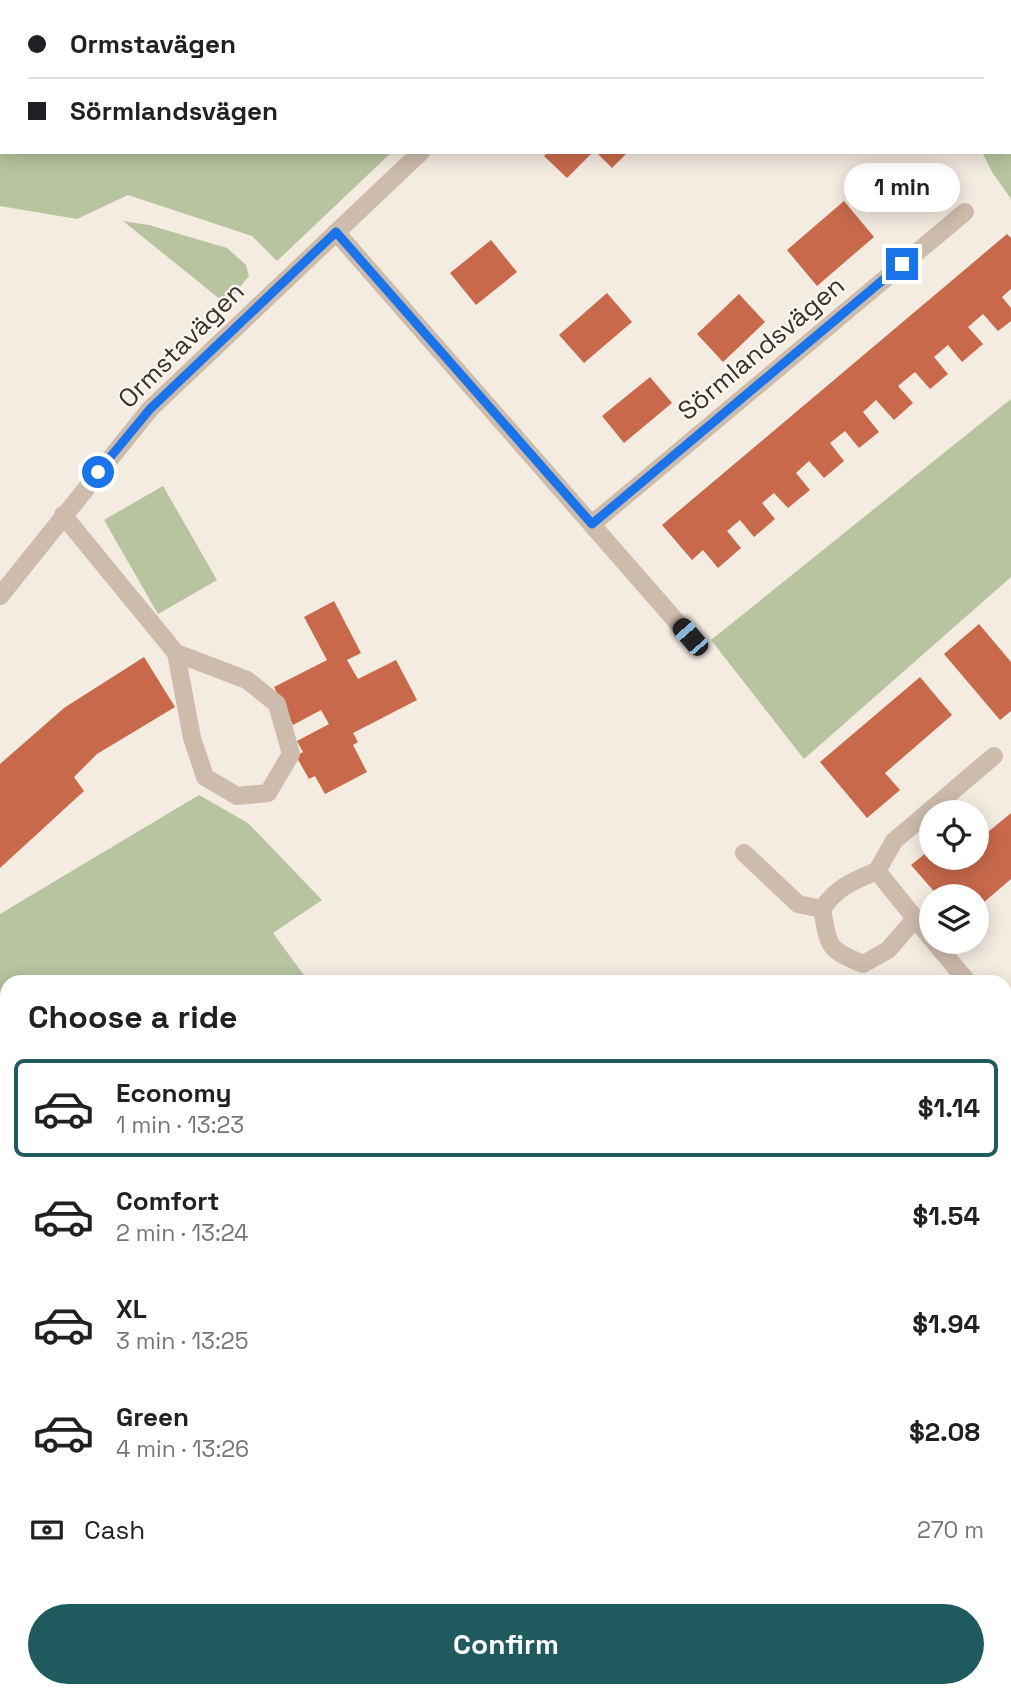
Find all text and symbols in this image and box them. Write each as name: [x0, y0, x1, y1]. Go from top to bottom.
text: Ormstavägen: [70, 27, 236, 61]
text: Sörmlandsvägen: [70, 94, 278, 128]
callout: 1 min: [844, 162, 960, 212]
text: 1 min: [874, 172, 930, 202]
route end: [886, 248, 918, 280]
street label: Sörmlandsvägen: [671, 268, 851, 428]
street label: Ormstavägen: [111, 275, 251, 415]
route start: [82, 456, 114, 488]
car: [669, 614, 712, 660]
map controls: [919, 800, 989, 954]
button: locate: [919, 800, 989, 870]
button: layers: [919, 884, 989, 954]
text: Choose a ride: [28, 997, 238, 1037]
text: Economy: [116, 1076, 232, 1110]
icon: car: [32, 1077, 95, 1140]
text: $1.14: [918, 1091, 980, 1125]
text: 1 min · 13:23: [116, 1110, 244, 1140]
text: Comfort: [116, 1184, 219, 1218]
icon: car: [32, 1185, 95, 1248]
text: $1.54: [913, 1199, 980, 1233]
text: 2 min · 13:24: [116, 1218, 248, 1248]
text: XL: [116, 1292, 147, 1326]
icon: car: [32, 1293, 95, 1356]
text: $1.94: [912, 1307, 980, 1341]
text: 3 min · 13:25: [116, 1326, 248, 1356]
text: Green: [116, 1400, 189, 1434]
icon: car: [32, 1401, 95, 1464]
text: $2.08: [909, 1415, 980, 1449]
text: 4 min · 13:26: [116, 1434, 249, 1464]
icon: cash: [28, 1511, 66, 1549]
text: Cash: [84, 1513, 145, 1547]
text: 270 m: [917, 1515, 984, 1545]
button: Confirm: [28, 1604, 984, 1684]

